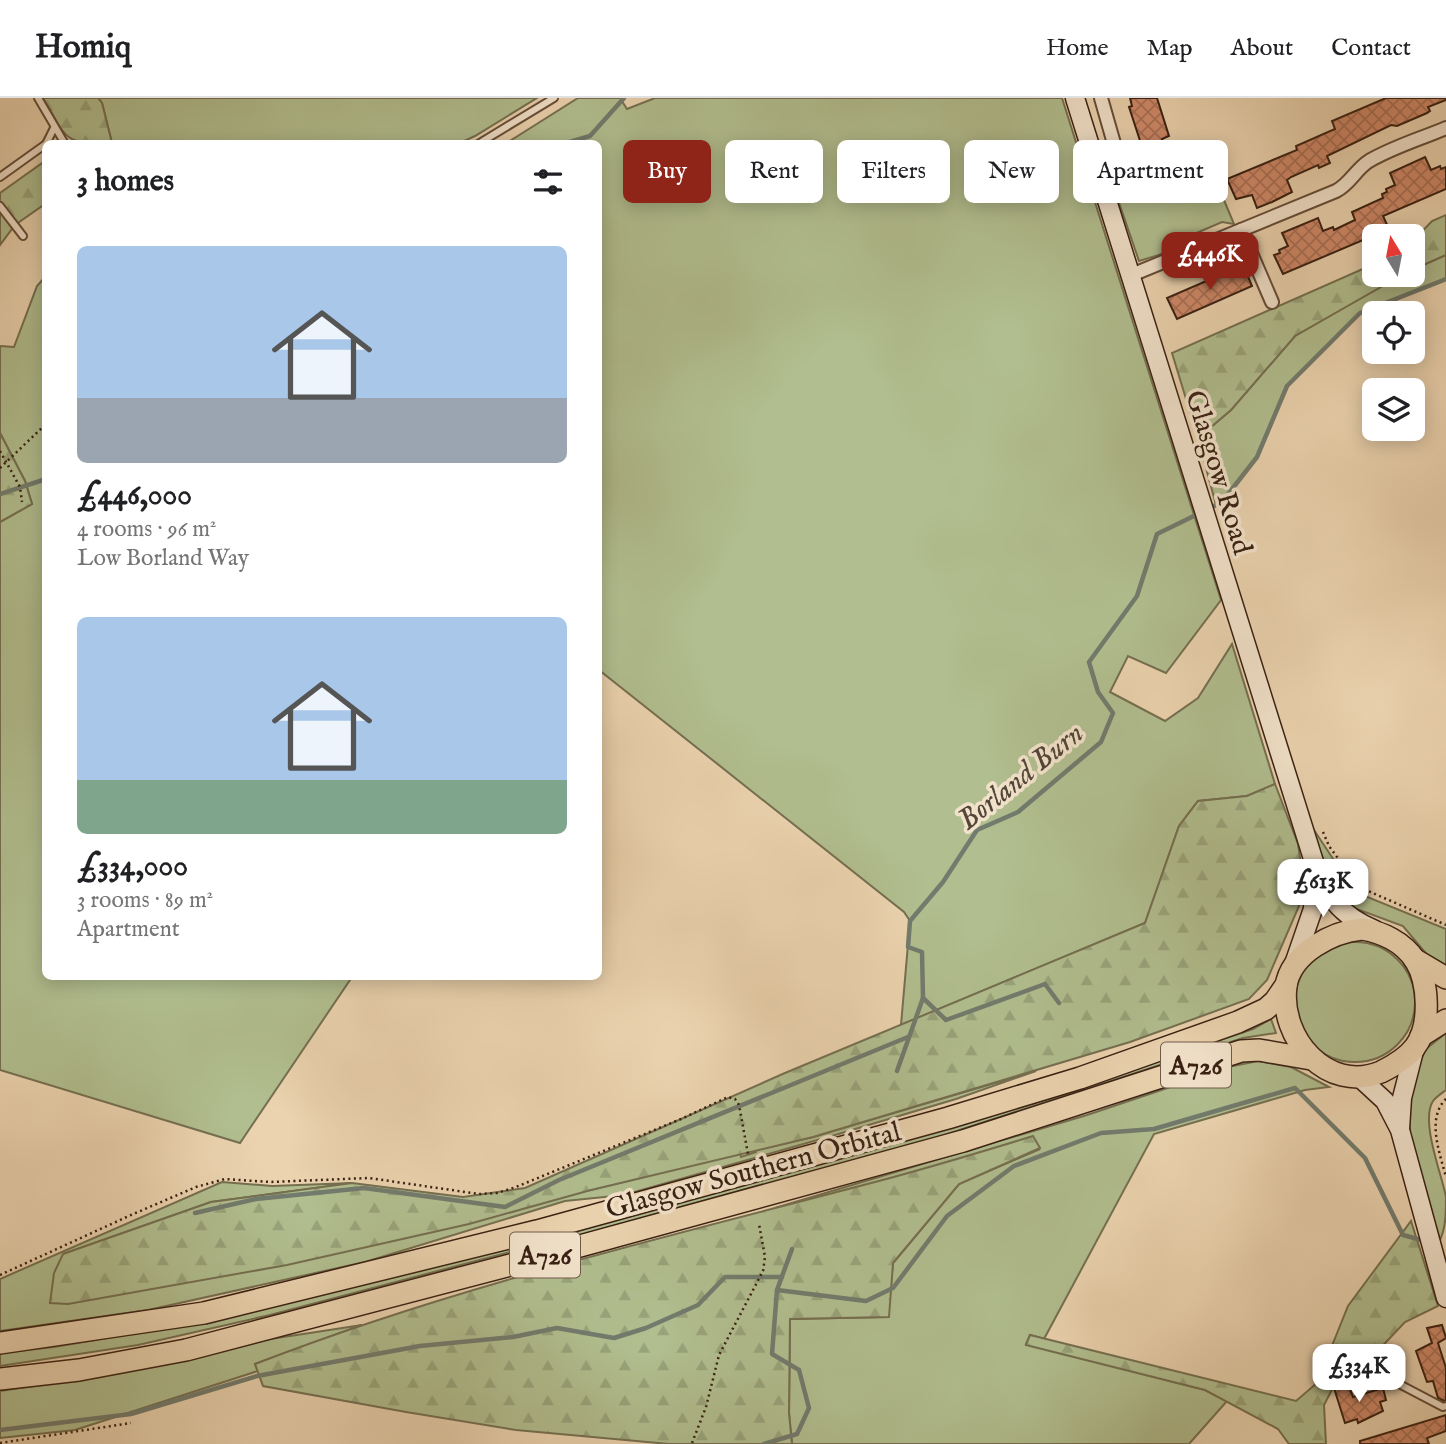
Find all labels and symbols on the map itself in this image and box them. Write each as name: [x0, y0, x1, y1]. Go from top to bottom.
north arrow: [1362, 224, 1424, 287]
pin: £446K: [1161, 232, 1259, 292]
street label: Glasgow Road: [1176, 387, 1259, 559]
water label: Borland Burn: [951, 715, 1092, 840]
pin: £613K: [1274, 860, 1372, 919]
road number: A726: [1161, 1042, 1231, 1088]
street label: Glasgow Southern Orbital: [602, 1115, 905, 1228]
road number: A726: [510, 1232, 580, 1278]
pin: £334K: [1310, 1344, 1408, 1404]

